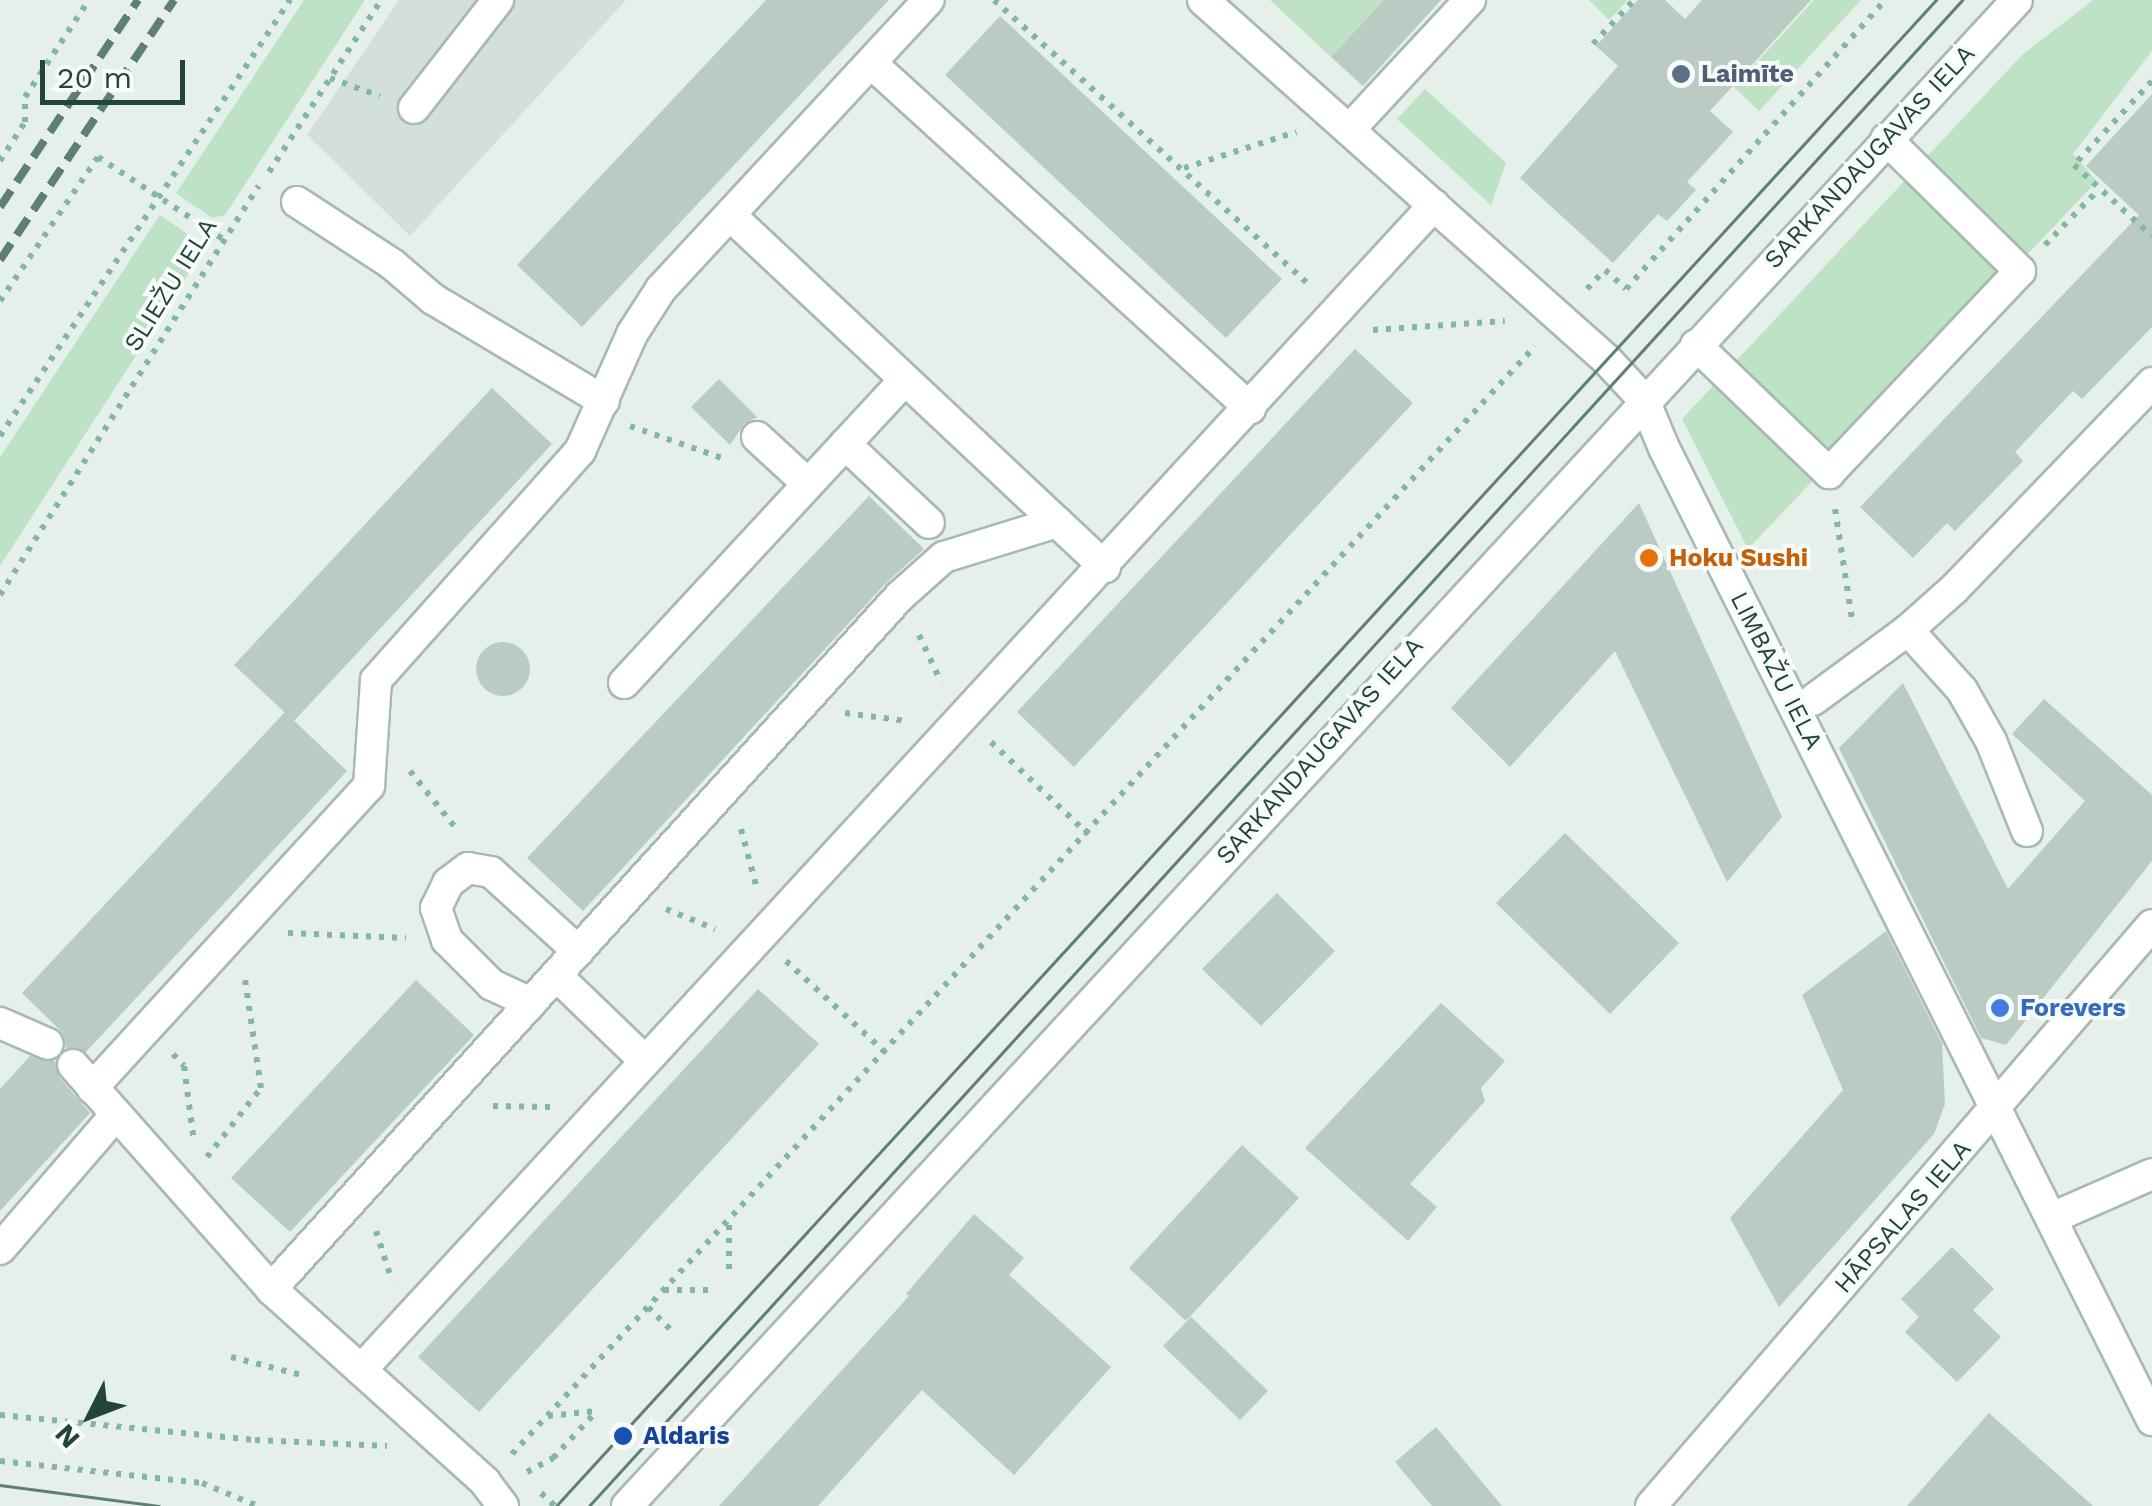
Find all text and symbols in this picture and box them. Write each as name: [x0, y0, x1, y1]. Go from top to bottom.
street label: SARKANDAUGAVAS IELA: [1759, 39, 1981, 275]
scale bar: [45, 40, 190, 102]
place label: Laimīte: [1701, 59, 1794, 89]
text: 20 m: [57, 60, 132, 95]
marker: Laimīte: [1670, 63, 1692, 85]
street label: SLIEŽU IELA: [118, 213, 224, 357]
place label: Hoku Sushi: [1669, 543, 1808, 573]
marker: Hoku Sushi: [1638, 547, 1660, 569]
street label: LIMBAŽU IELA: [1723, 587, 1829, 755]
street label: SARKANDAUGAVAS IELA: [1210, 631, 1430, 871]
place label: Forevers: [2020, 993, 2126, 1023]
marker: Forevers: [1989, 997, 2011, 1019]
street label: HĀPSALAS IELA: [1828, 1134, 1978, 1300]
north arrow: [40, 1366, 140, 1466]
text: N: [48, 1418, 87, 1455]
place label: Aldaris: [643, 1421, 730, 1451]
marker: Aldaris: [612, 1425, 634, 1447]

